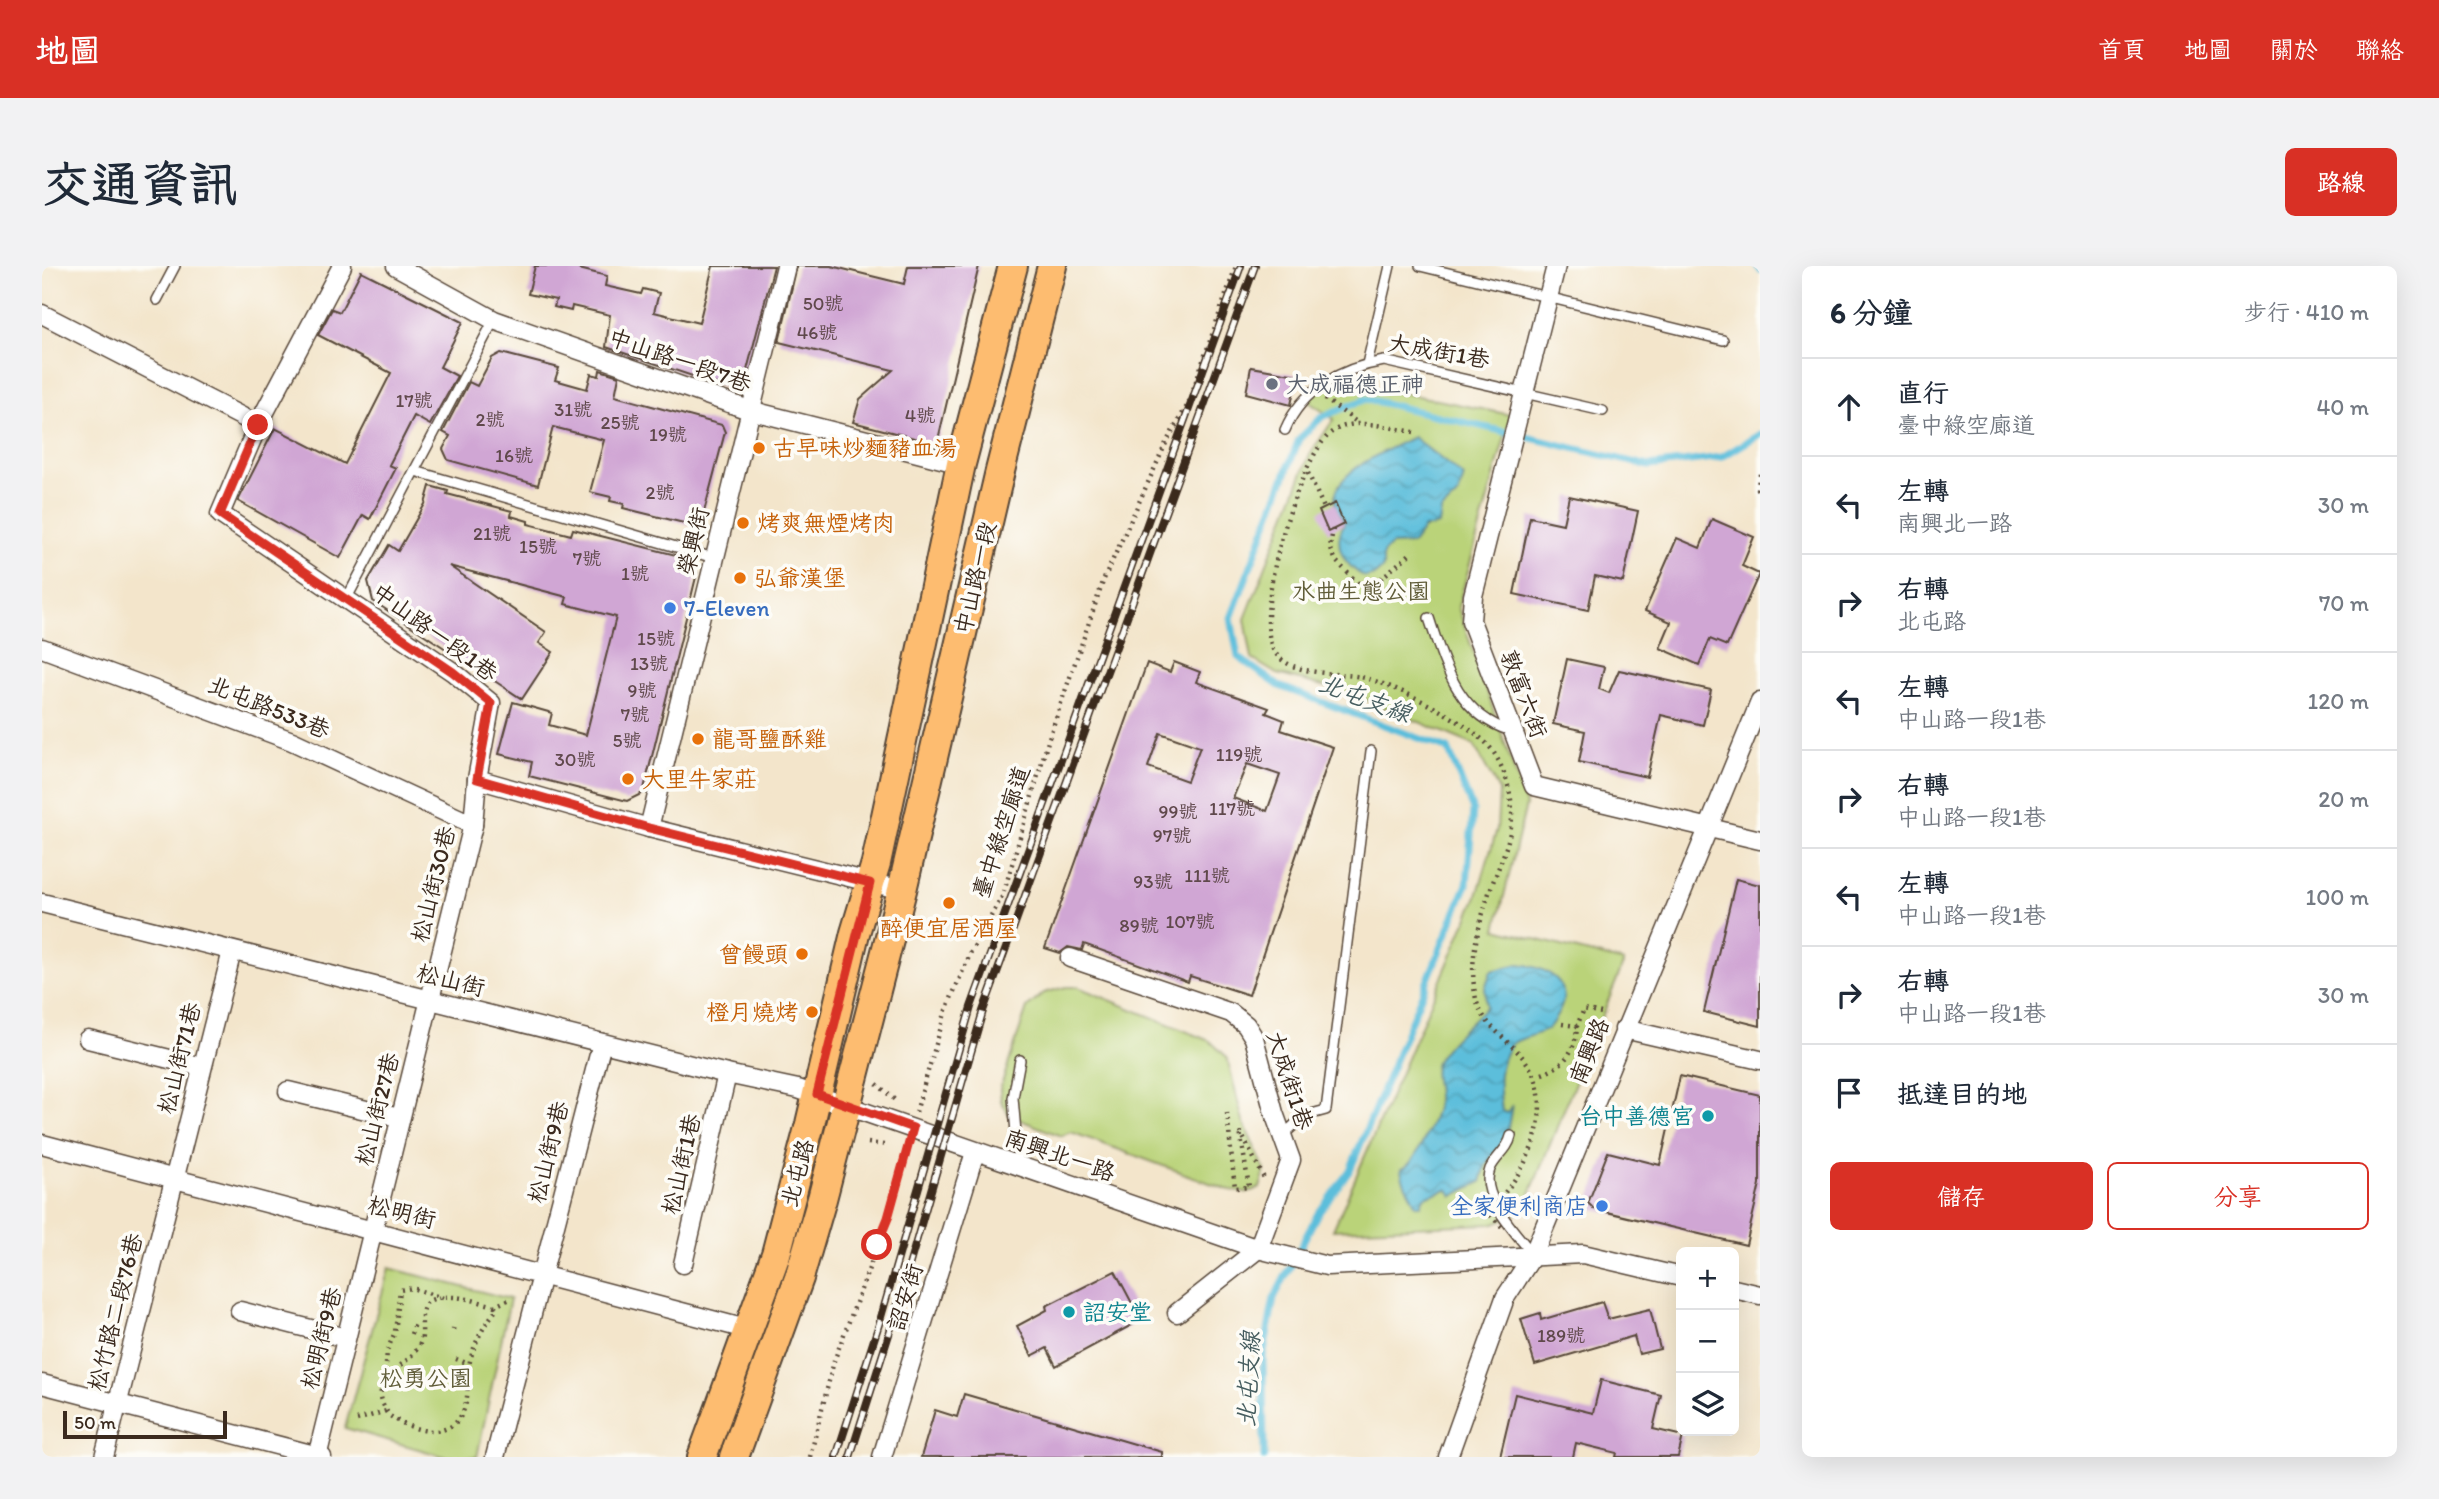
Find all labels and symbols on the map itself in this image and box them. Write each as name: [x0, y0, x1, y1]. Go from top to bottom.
house number: 50號: [803, 292, 843, 315]
house number: 46號: [797, 321, 837, 344]
street label: 中山路一段7巷: [605, 322, 756, 398]
street label: 大成街1巷: [1386, 328, 1493, 374]
place label: 大成福德正神: [1286, 370, 1424, 398]
marker: 大成福德正神: [1264, 376, 1280, 392]
house number: 17號: [395, 389, 433, 412]
house number: 31號: [554, 398, 592, 421]
house number: 4號: [905, 404, 935, 427]
house number: 2號: [476, 408, 505, 431]
route end: [242, 409, 273, 440]
house number: 25號: [601, 411, 639, 434]
house number: 19號: [649, 423, 687, 446]
place label: 古早味炒麵豬血湯: [773, 434, 957, 462]
marker: 古早味炒麵豬血湯: [751, 440, 767, 456]
house number: 16號: [495, 444, 533, 467]
house number: 2號: [646, 481, 675, 504]
street label: 榮興街: [672, 504, 714, 578]
place label: 烤爽無煙烤肉: [757, 509, 895, 537]
marker: 烤爽無煙烤肉: [735, 515, 751, 531]
street label: 中山路一段: [948, 519, 1002, 637]
house number: 21號: [473, 522, 511, 545]
house number: 15號: [519, 535, 557, 558]
house number: 7號: [573, 547, 601, 570]
house number: 1號: [621, 562, 649, 585]
place label: 弘爺漢堡: [754, 564, 846, 592]
marker: 弘爺漢堡: [732, 570, 748, 586]
street label: 中山路一段1巷: [367, 577, 504, 688]
park label: 水曲生態公園: [1292, 577, 1430, 605]
place label: 7-Eleven: [684, 594, 769, 622]
marker: 7-Eleven: [662, 600, 678, 616]
house number: 15號: [637, 627, 675, 650]
street label: 敦富六街: [1494, 646, 1554, 742]
house number: 13號: [630, 652, 668, 675]
water label: 北屯支線: [1315, 668, 1417, 729]
street label: 北屯路533巷: [204, 670, 335, 745]
house number: 9號: [628, 679, 656, 702]
house number: 7號: [621, 703, 649, 726]
place label: 龍哥鹽酥雞: [712, 725, 827, 753]
house number: 5號: [613, 729, 641, 752]
marker: 龍哥鹽酥雞: [690, 731, 706, 747]
house number: 119號: [1216, 743, 1262, 766]
house number: 30號: [554, 748, 596, 771]
street label: 臺中綠空廊道: [966, 762, 1036, 902]
place label: 大里牛家莊: [642, 765, 757, 793]
marker: 大里牛家莊: [620, 771, 636, 787]
house number: 117號: [1209, 797, 1255, 820]
house number: 99號: [1159, 800, 1197, 823]
street label: 松山街30巷: [405, 822, 461, 945]
house number: 97號: [1153, 824, 1191, 847]
house number: 111號: [1184, 864, 1230, 887]
house number: 93號: [1133, 870, 1173, 893]
marker: 醉便宜居酒屋: [941, 895, 957, 911]
house number: 107號: [1166, 910, 1214, 933]
place label: 醉便宜居酒屋: [880, 914, 1018, 942]
house number: 89號: [1119, 914, 1159, 937]
place label: 曾饅頭: [719, 940, 788, 968]
marker: 曾饅頭: [794, 946, 810, 962]
street label: 松山街: [414, 958, 488, 1002]
street label: 松山街71巷: [152, 998, 207, 1117]
place label: 橙月燒烤: [706, 998, 798, 1026]
marker: 橙月燒烤: [804, 1004, 820, 1020]
street label: 南興路: [1563, 1014, 1615, 1088]
street label: 大成街1巷: [1261, 1027, 1319, 1134]
street label: 松山街27巷: [349, 1049, 405, 1168]
street label: 松山街9巷: [522, 1097, 574, 1206]
place label: 台中善德宮: [1579, 1102, 1694, 1130]
marker: 台中善德宮: [1700, 1108, 1716, 1124]
street label: 松山街1巷: [656, 1110, 706, 1217]
street label: 南興北一路: [1001, 1123, 1119, 1187]
street label: 北屯路: [775, 1136, 819, 1210]
street label: 松明街: [365, 1190, 439, 1234]
place label: 全家便利商店: [1450, 1192, 1588, 1220]
marker: 全家便利商店: [1594, 1198, 1610, 1214]
street label: 松竹路二段76巷: [82, 1229, 148, 1394]
route start: [861, 1229, 892, 1260]
street label: 詔安街: [882, 1260, 928, 1334]
street label: 松明街9巷: [295, 1283, 347, 1392]
place label: 詔安堂: [1083, 1298, 1152, 1326]
marker: 詔安堂: [1061, 1304, 1077, 1320]
house number: 189號: [1537, 1324, 1585, 1347]
water label: 北屯支線: [1231, 1328, 1265, 1428]
park label: 松勇公園: [380, 1364, 472, 1392]
scale bar: [63, 1408, 228, 1440]

